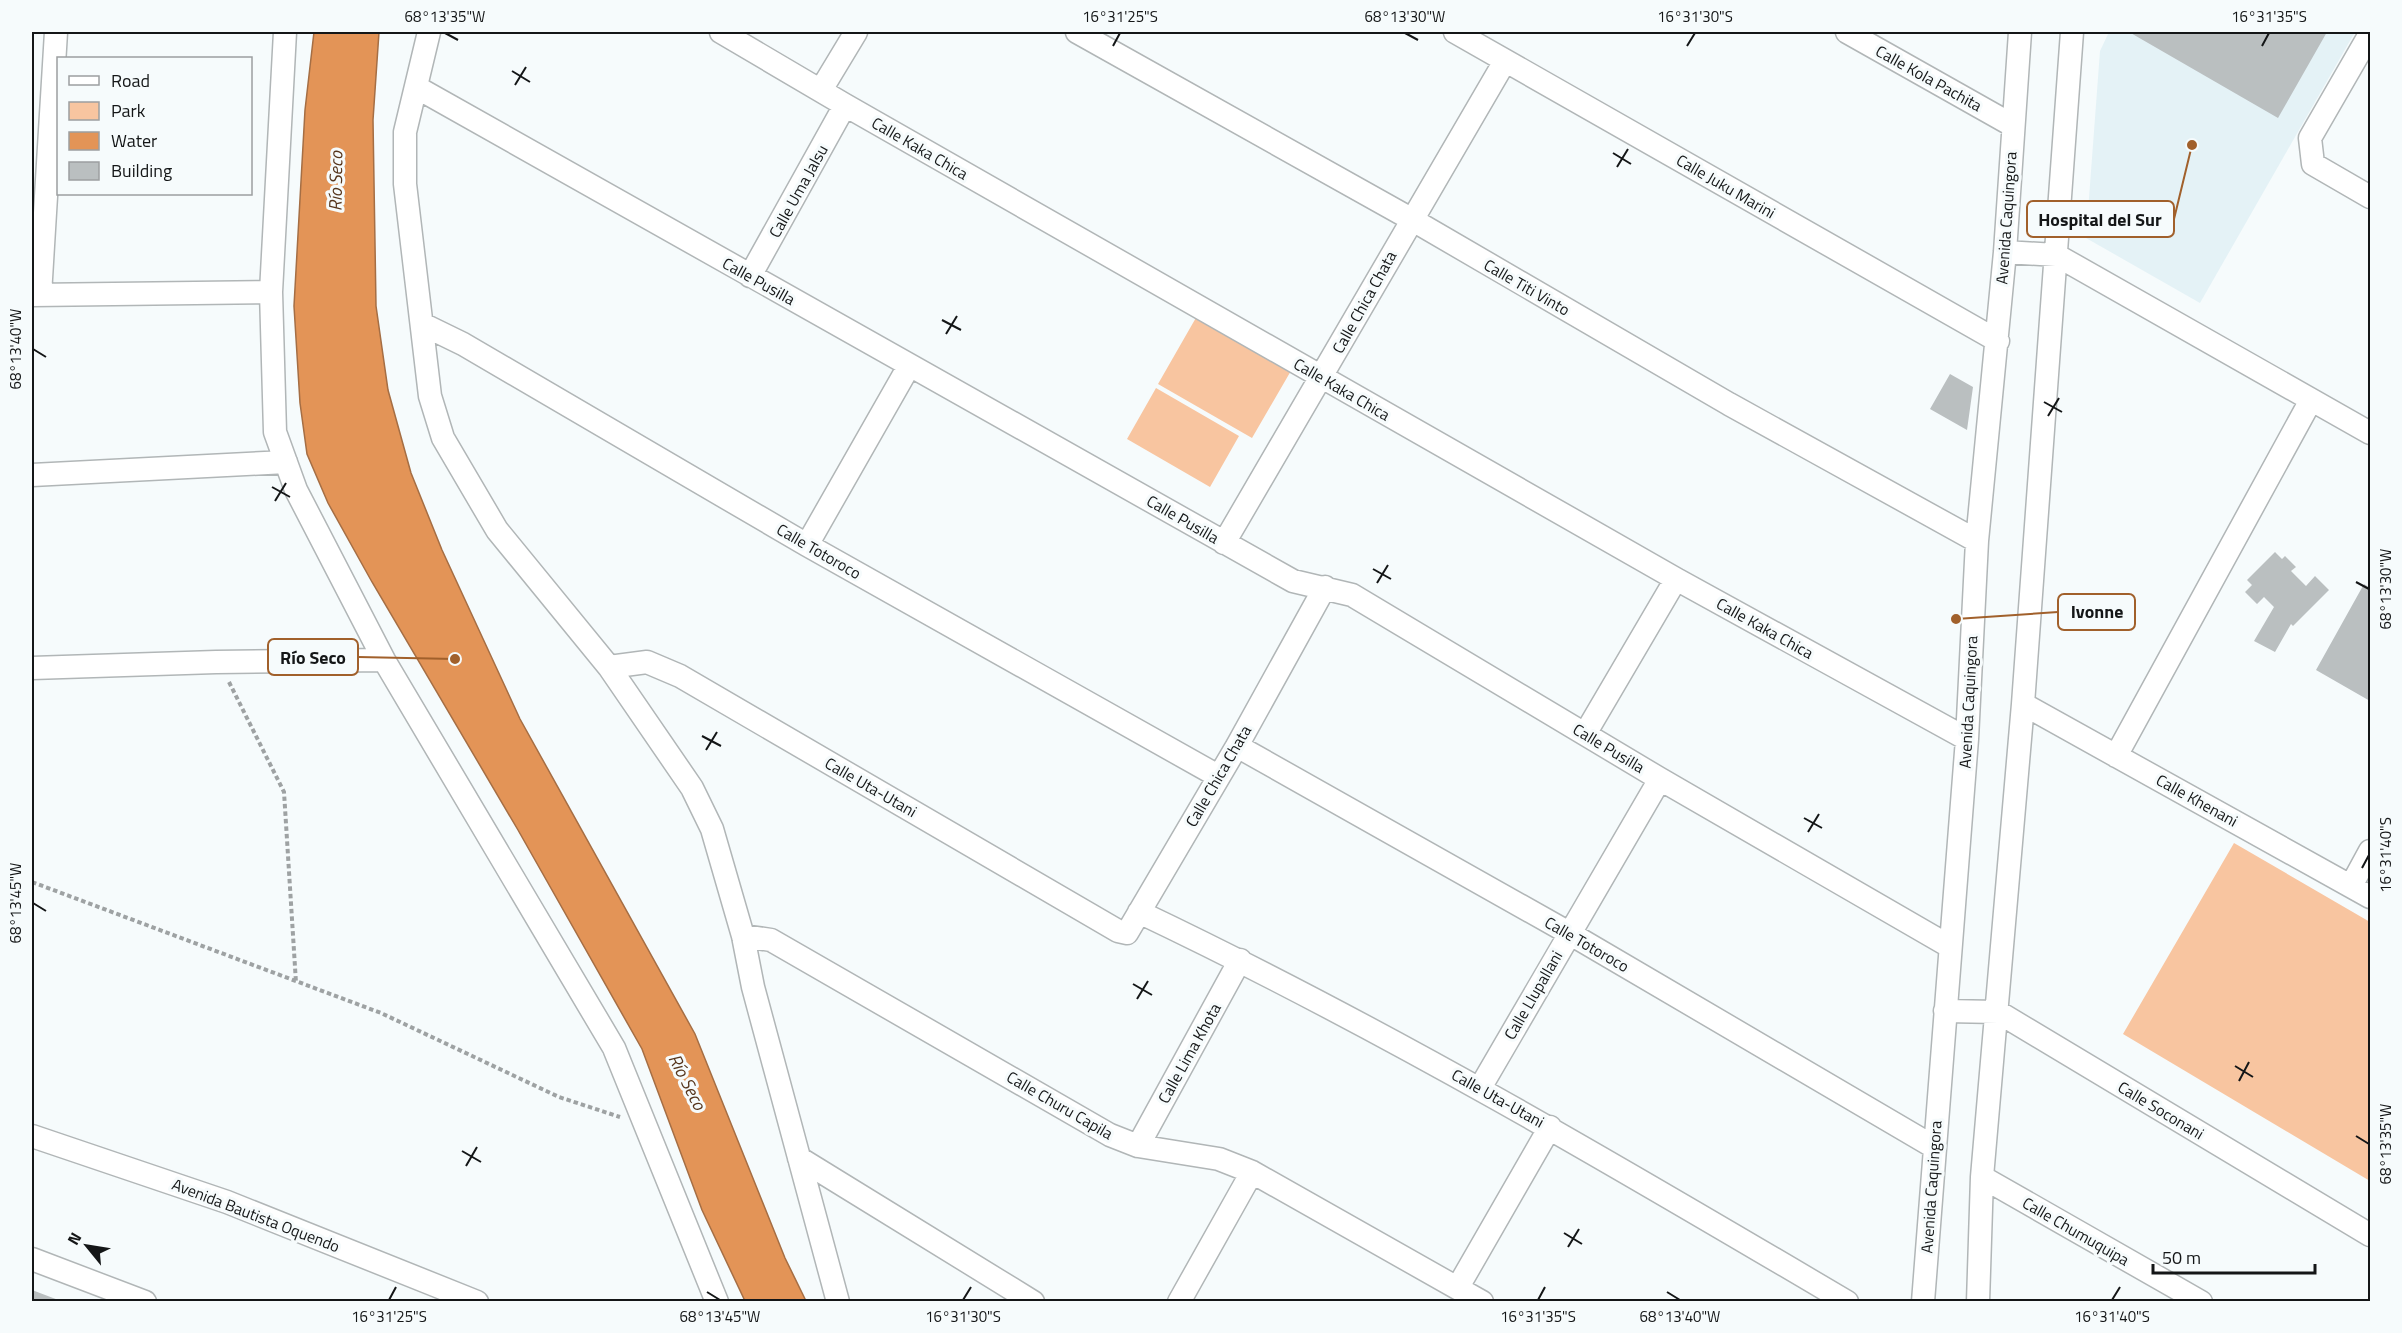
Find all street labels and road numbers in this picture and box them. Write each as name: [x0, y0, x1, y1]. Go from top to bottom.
street label: Calle Kola Pachita: [1871, 39, 1987, 117]
street label: Calle Kaka Chica: [867, 111, 973, 185]
street label: Calle Uma Jalsu: [762, 140, 834, 242]
street label: Calle Juku Marini: [1672, 148, 1780, 224]
street label: Avenida Caquingora: [1989, 151, 2023, 285]
street label: Calle Chica Chata: [1326, 246, 1402, 358]
street label: Calle Pusilla: [718, 251, 800, 311]
street label: Calle Titi Vinto: [1480, 253, 1574, 321]
street label: Calle Kaka Chica: [1289, 352, 1395, 426]
street label: Calle Pusilla: [1142, 489, 1224, 549]
street label: Calle Totoroco: [772, 517, 866, 585]
street label: Calle Kaka Chica: [1712, 591, 1818, 665]
street label: Avenida Caquingora: [1953, 635, 1983, 769]
street label: Calle Pusilla: [1569, 717, 1649, 779]
street label: Calle Chica Chata: [1179, 721, 1257, 831]
street label: Calle Uta-Utani: [821, 751, 921, 823]
street label: Calle Khenani: [2152, 768, 2242, 832]
street label: Calle Totoroco: [1540, 910, 1634, 978]
street label: Calle Llupallani: [1498, 946, 1568, 1044]
street label: Calle Lima Khota: [1151, 998, 1227, 1108]
street label: Calle Uta-Utani: [1447, 1063, 1549, 1133]
street label: Calle Churu Capila: [1002, 1065, 1118, 1145]
street label: Calle Soconani: [2113, 1075, 2209, 1145]
street label: Avenida Caquingora: [1914, 1120, 1948, 1254]
street label: Avenida Bautista Oquendo: [169, 1172, 343, 1258]
street label: Calle Chumuquipa: [2018, 1191, 2134, 1271]

